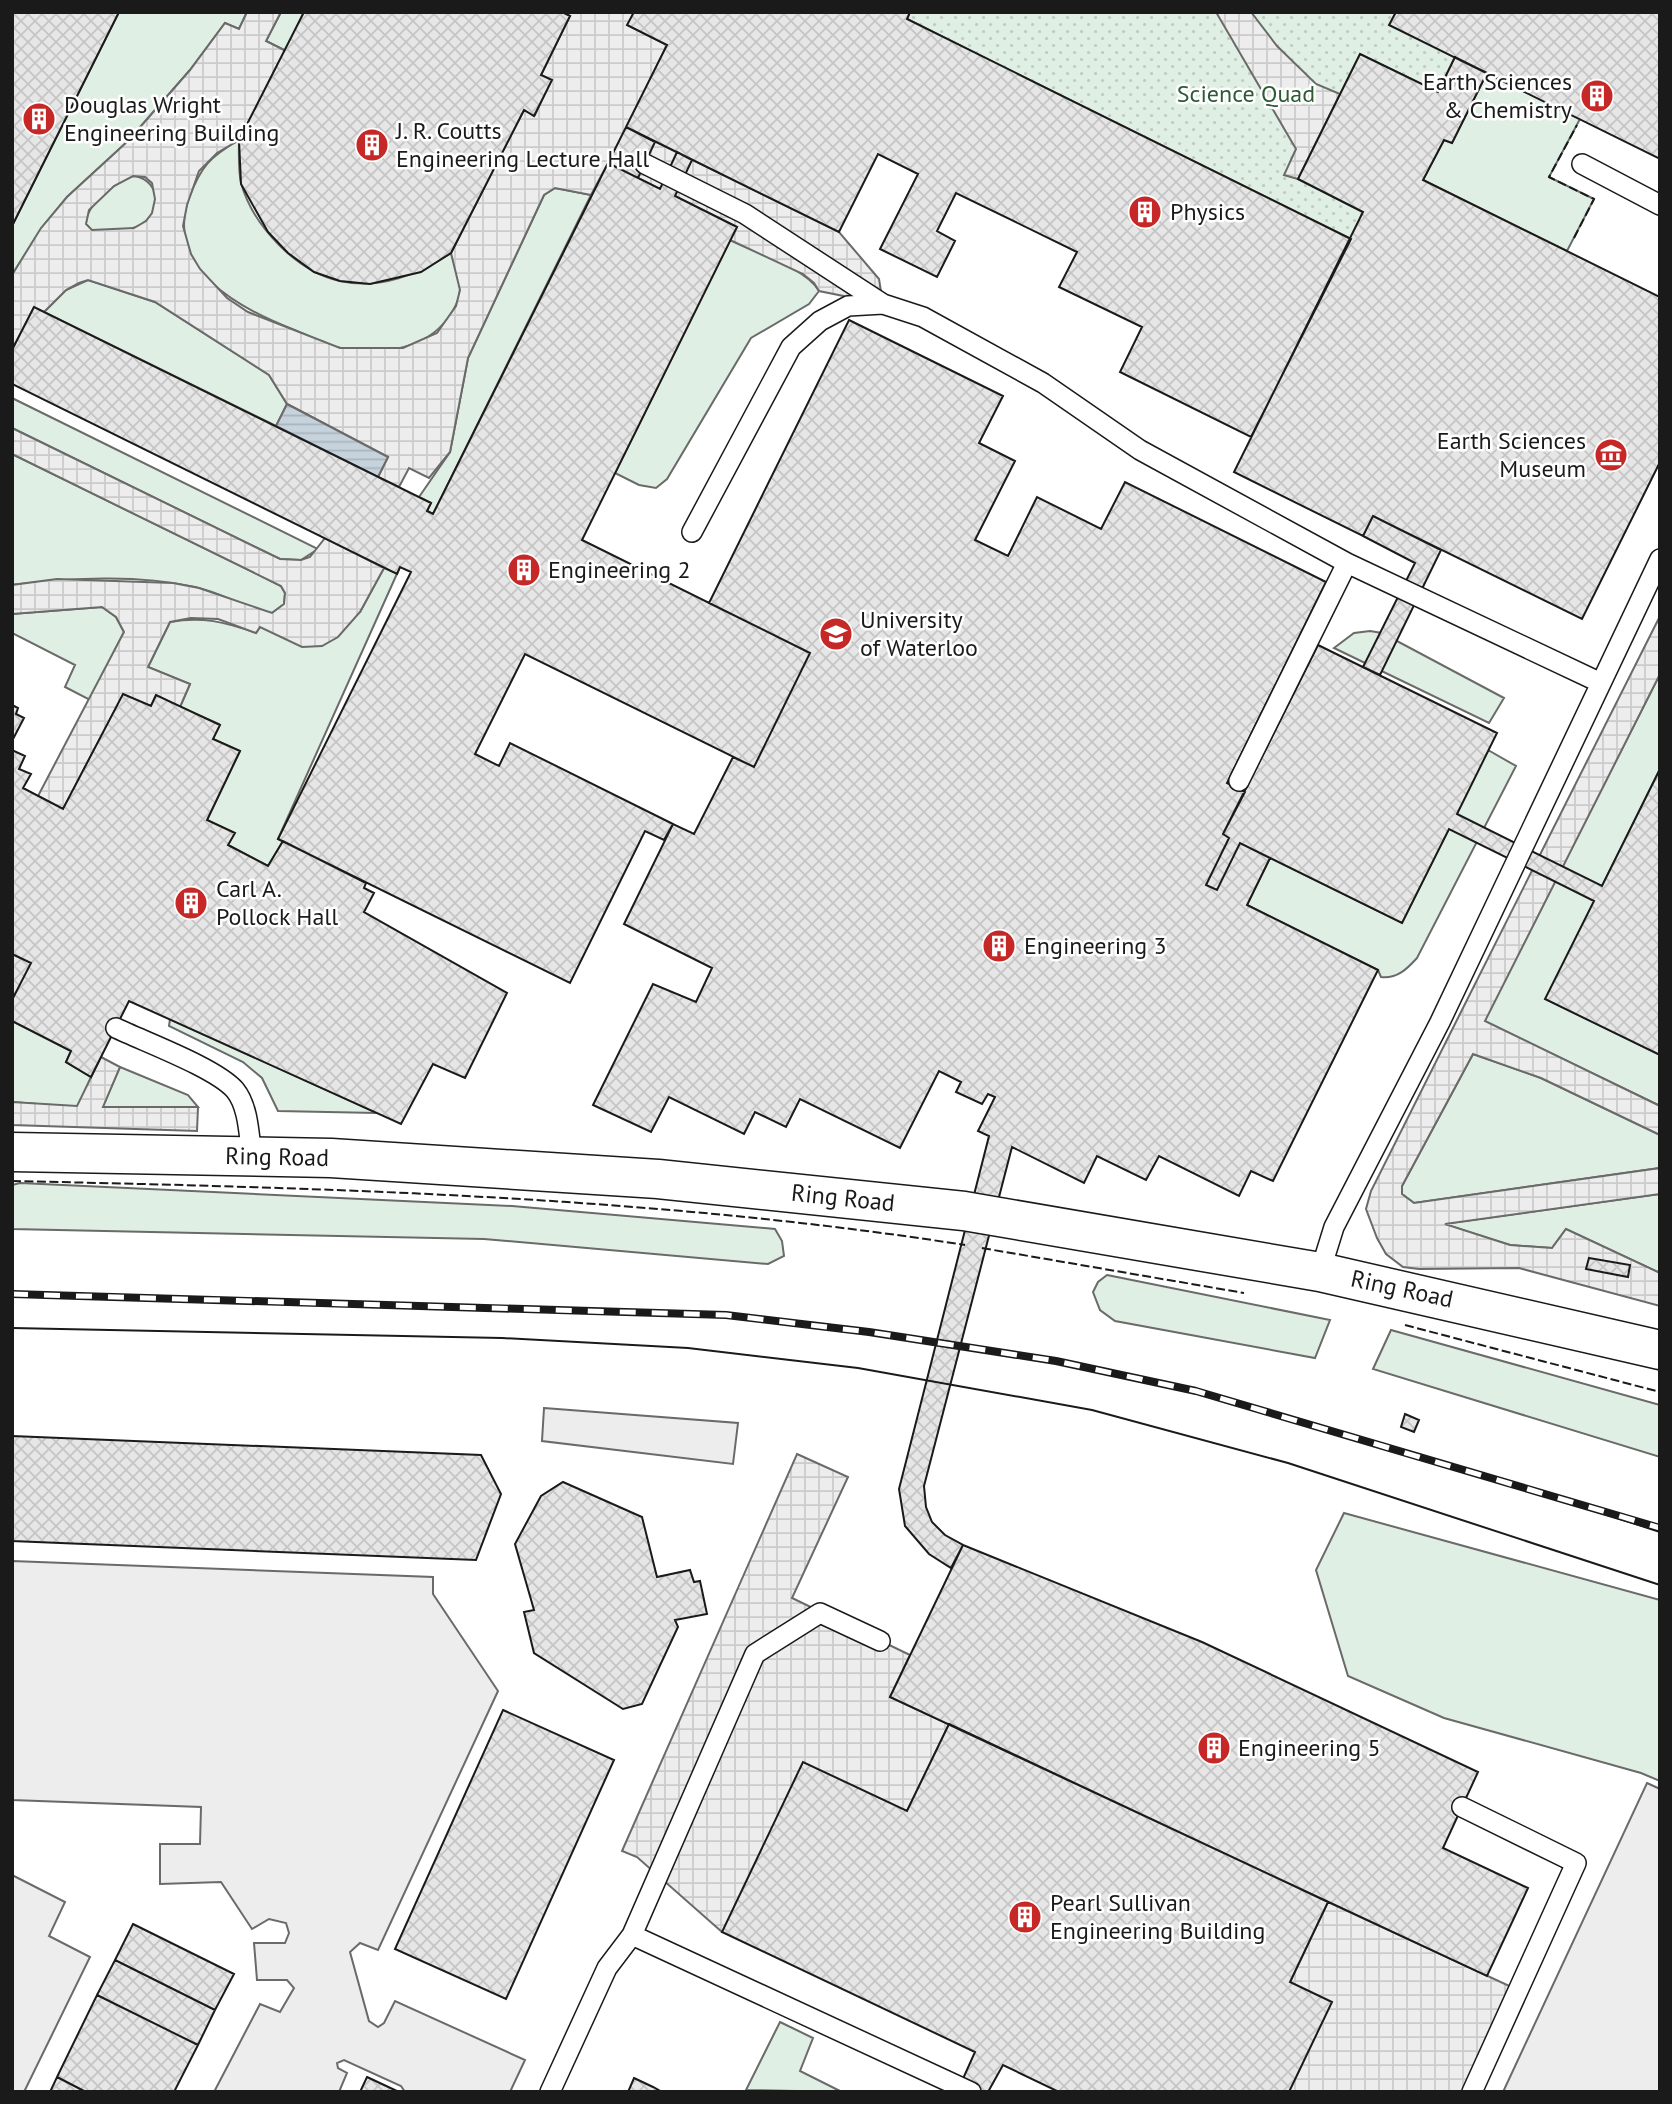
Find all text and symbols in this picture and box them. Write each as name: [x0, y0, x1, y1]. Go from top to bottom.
place label: Earth Sciences & Chemistry: [1423, 66, 1572, 125]
building icon: Earth Sciences & Chemistry: [1578, 77, 1616, 115]
park label: Science Quad: [1177, 78, 1315, 109]
place label: Douglas Wright Engineering Building: [64, 89, 279, 148]
building icon: Douglas Wright Engineering Building: [20, 100, 58, 138]
place label: J. R. Coutts Engineering Lecture Hall: [395, 115, 649, 174]
building icon: J. R. Coutts Engineering Lecture Hall: [353, 126, 391, 164]
building icon: Physics: [1126, 193, 1164, 231]
place label: Physics: [1170, 196, 1245, 227]
place label: Earth Sciences Museum: [1437, 425, 1586, 484]
museum icon: Earth Sciences Museum: [1592, 436, 1630, 474]
building icon: Engineering 2: [505, 551, 543, 589]
place label: Engineering 2: [548, 554, 691, 585]
place label: University of Waterloo: [860, 604, 978, 663]
school or university icon: University of Waterloo: [817, 615, 855, 653]
place label: Carl A. Pollock Hall: [216, 873, 338, 932]
building icon: Carl A. Pollock Hall: [172, 884, 210, 922]
building icon: Engineering 3: [980, 927, 1018, 965]
place label: Engineering 3: [1024, 930, 1167, 961]
street label: Ring Road: [225, 1140, 329, 1173]
street label: Ring Road: [790, 1177, 896, 1218]
street label: Ring Road: [1348, 1263, 1456, 1314]
building icon: Engineering 5: [1195, 1729, 1233, 1767]
place label: Engineering 5: [1238, 1732, 1381, 1763]
place label: Pearl Sullivan Engineering Building: [1050, 1887, 1265, 1946]
building icon: Pearl Sullivan Engineering Building: [1006, 1898, 1044, 1936]

